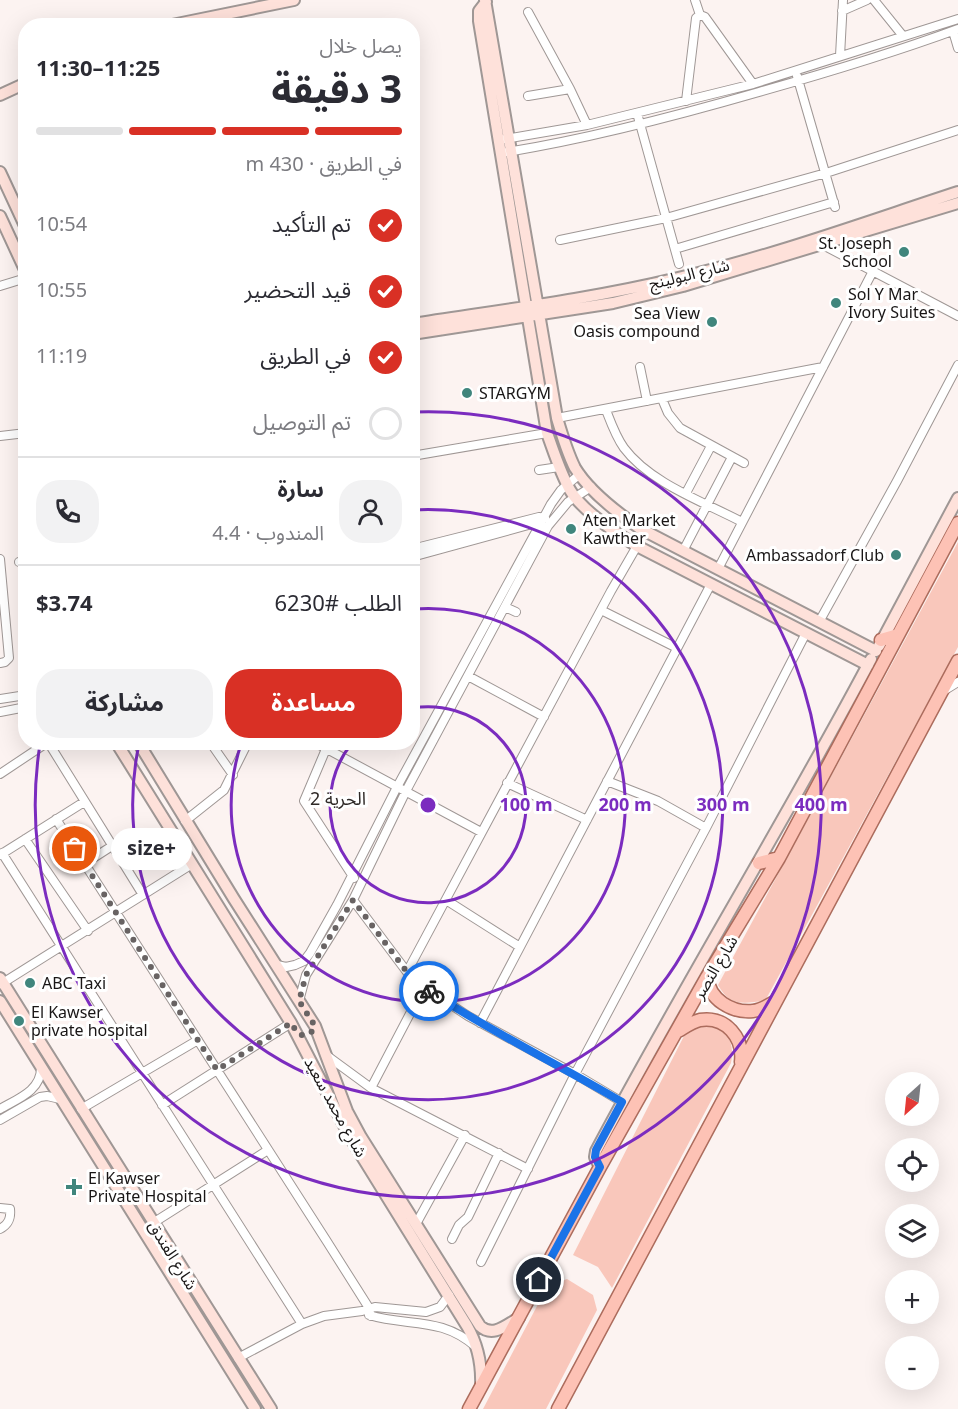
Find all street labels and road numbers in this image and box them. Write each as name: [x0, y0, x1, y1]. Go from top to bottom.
street label: شارع البولينج: [645, 249, 733, 301]
street label: شارع النصر: [683, 929, 749, 1007]
street label: شارع محمد سعيد: [293, 1051, 377, 1164]
street label: شارع الفندق: [137, 1214, 207, 1297]

